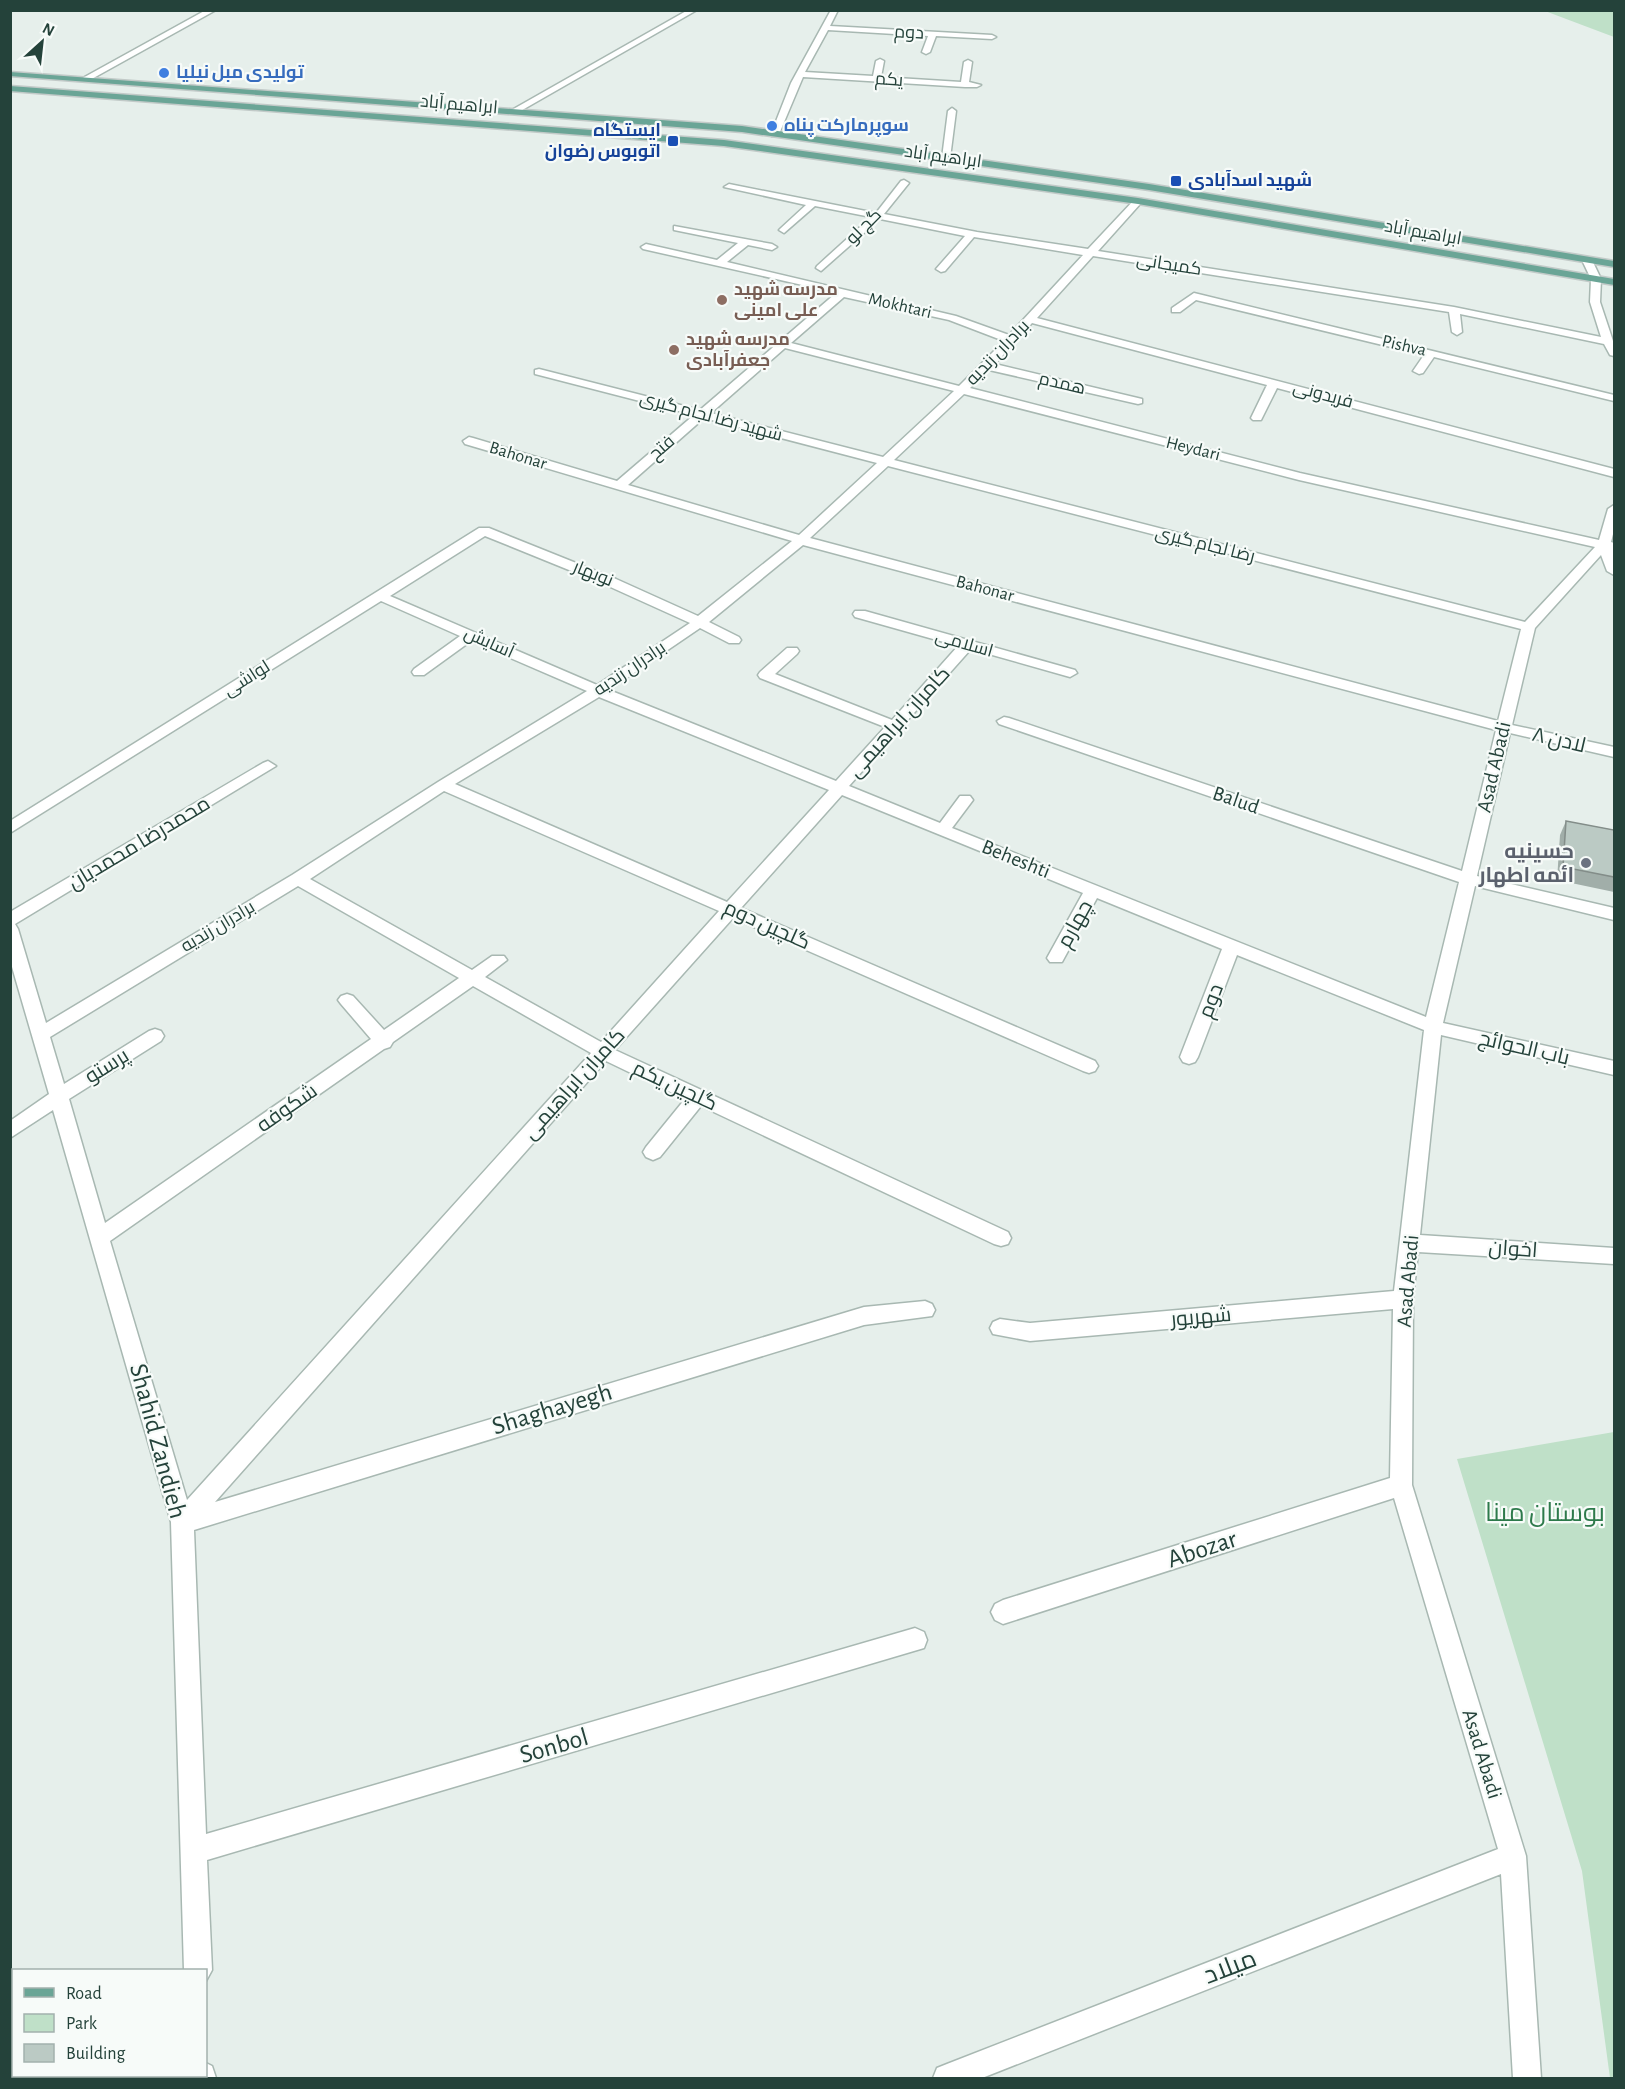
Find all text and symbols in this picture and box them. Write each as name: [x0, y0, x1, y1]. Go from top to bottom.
north arrow: [12, 12, 72, 72]
text: N: [40, 20, 57, 39]
street label: دوم: [894, 23, 924, 45]
place label: تولیدی مبل نیلیا: [176, 64, 304, 83]
marker: تولیدی مبل نیلیا: [157, 66, 171, 80]
street label: یکم: [874, 70, 904, 92]
street label: ابراهیم آباد: [419, 91, 499, 119]
place label: سوپرمارکت پناه: [784, 117, 909, 137]
marker: سوپرمارکت پناه: [765, 119, 779, 133]
place label: ایستگاه اتوبوس رضوان: [545, 122, 661, 162]
marker: ایستگاه اتوبوس رضوان: [666, 134, 680, 148]
street label: ابراهیم آباد: [903, 141, 983, 173]
place label: شهید اسدآبادی: [1188, 170, 1312, 191]
marker: شهید اسدآبادی: [1169, 174, 1183, 188]
street label: گچ لو: [843, 206, 887, 250]
street label: ابراهیم آباد: [1383, 215, 1463, 251]
street label: کمیجانی: [1135, 251, 1203, 280]
place label: مدرسه شهید علی امینی: [734, 280, 838, 321]
street label: Mokhtari: [867, 290, 933, 322]
marker: مدرسه شهید علی امینی: [715, 293, 729, 307]
street label: برادران زندیه: [963, 317, 1034, 390]
place label: مدرسه شهید جعفرآبادی: [686, 330, 790, 371]
street label: Pishva: [1380, 332, 1428, 360]
marker: مدرسه شهید جعفرآبادی: [667, 343, 681, 357]
street label: همدم: [1036, 370, 1087, 400]
street label: فریدونی: [1291, 378, 1355, 413]
street label: شهید رضا لجام گیری: [637, 388, 784, 447]
street label: فتح: [646, 432, 680, 465]
street label: Heydari: [1164, 434, 1222, 464]
street label: Bahonar: [487, 439, 549, 473]
street label: رضا لجام گیری: [1153, 524, 1257, 568]
street label: نوبهار: [569, 557, 616, 591]
street label: Bahonar: [954, 573, 1016, 605]
street label: آسایش: [461, 622, 517, 663]
street label: اسلامی: [933, 627, 995, 662]
street label: برادران زندیه: [591, 638, 670, 700]
street label: لواشی: [220, 657, 274, 701]
street label: کامران ابراهیمی: [844, 663, 955, 783]
street label: Asad Abadi: [1473, 720, 1515, 814]
street label: لادن ۸: [1530, 724, 1588, 758]
street label: Balud: [1210, 782, 1262, 818]
street label: محمدرضا محمدیان: [64, 792, 215, 895]
street label: Beheshti: [979, 836, 1053, 882]
place label: حسینیه ائمه اطهار: [1478, 841, 1574, 888]
marker: حسینیه ائمه اطهار: [1579, 856, 1593, 870]
street label: گلچین دوم: [719, 897, 813, 956]
street label: چهارم: [1054, 897, 1099, 953]
street label: برادران زندیه: [178, 898, 259, 957]
street label: دوم: [1195, 981, 1230, 1022]
street label: کامران ابراهیمی: [519, 1025, 630, 1145]
street label: باب الحوائج: [1476, 1027, 1571, 1072]
street label: پرستو: [81, 1044, 135, 1090]
street label: گلچین یکم: [628, 1057, 721, 1117]
street label: شکوفه: [253, 1080, 322, 1137]
street label: Asad Abadi: [1394, 1234, 1422, 1328]
street label: اخوان: [1488, 1237, 1538, 1263]
street label: شهریور: [1169, 1304, 1232, 1332]
street label: Shahid Zandieh: [125, 1361, 191, 1521]
street label: Shaghayegh: [489, 1378, 615, 1440]
park label: بوستان مینا: [1485, 1500, 1605, 1527]
street label: Abozar: [1164, 1525, 1241, 1572]
street label: Asad Abadi: [1458, 1707, 1506, 1801]
street label: Sonbol: [517, 1724, 591, 1768]
street label: میلاد: [1200, 1945, 1260, 1989]
legend: [12, 1969, 207, 2077]
text: Road: [66, 1985, 102, 2003]
text: Park: [66, 2015, 98, 2033]
text: Building: [66, 2045, 126, 2063]

